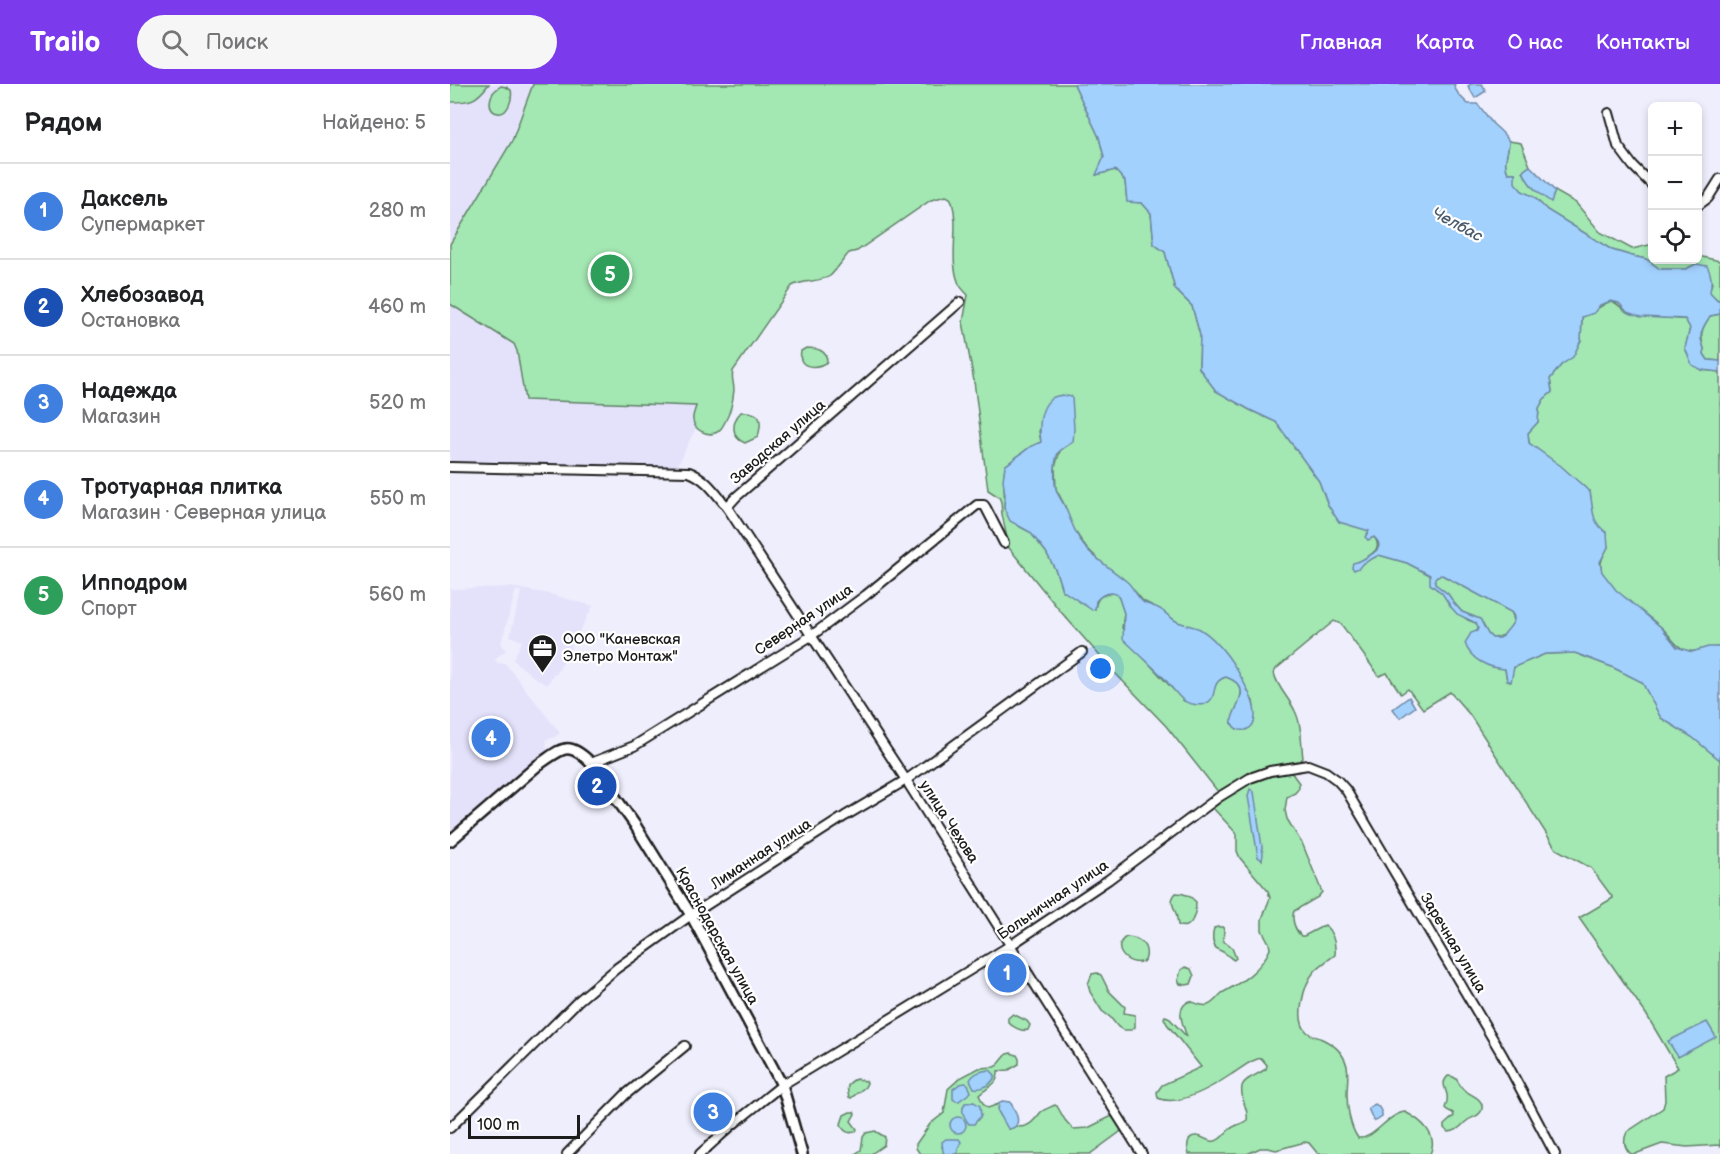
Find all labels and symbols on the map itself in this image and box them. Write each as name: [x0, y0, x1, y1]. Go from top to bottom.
water label: Челбас: [1428, 204, 1486, 246]
pin: 5: [590, 252, 630, 297]
street label: Заводская улица: [727, 395, 830, 488]
street label: Северная улица: [751, 580, 857, 660]
place label: ООО "Каневская Элетро Монтаж": [563, 630, 681, 666]
office icon: ООО "Каневская Элетро Монтаж": [526, 632, 558, 674]
your location: [1086, 654, 1115, 683]
pin: 4: [472, 716, 510, 760]
pin: 2: [578, 764, 616, 808]
street label: улица Чехова: [915, 777, 983, 867]
street label: Лиманная улица: [706, 814, 815, 894]
street label: Больничная улица: [994, 856, 1112, 944]
street label: Краснодарская улица: [671, 864, 763, 1008]
street label: Заречная улица: [1416, 889, 1490, 997]
pin: 1: [988, 950, 1026, 996]
pin: 3: [694, 1090, 732, 1134]
scale bar: [468, 1112, 580, 1140]

